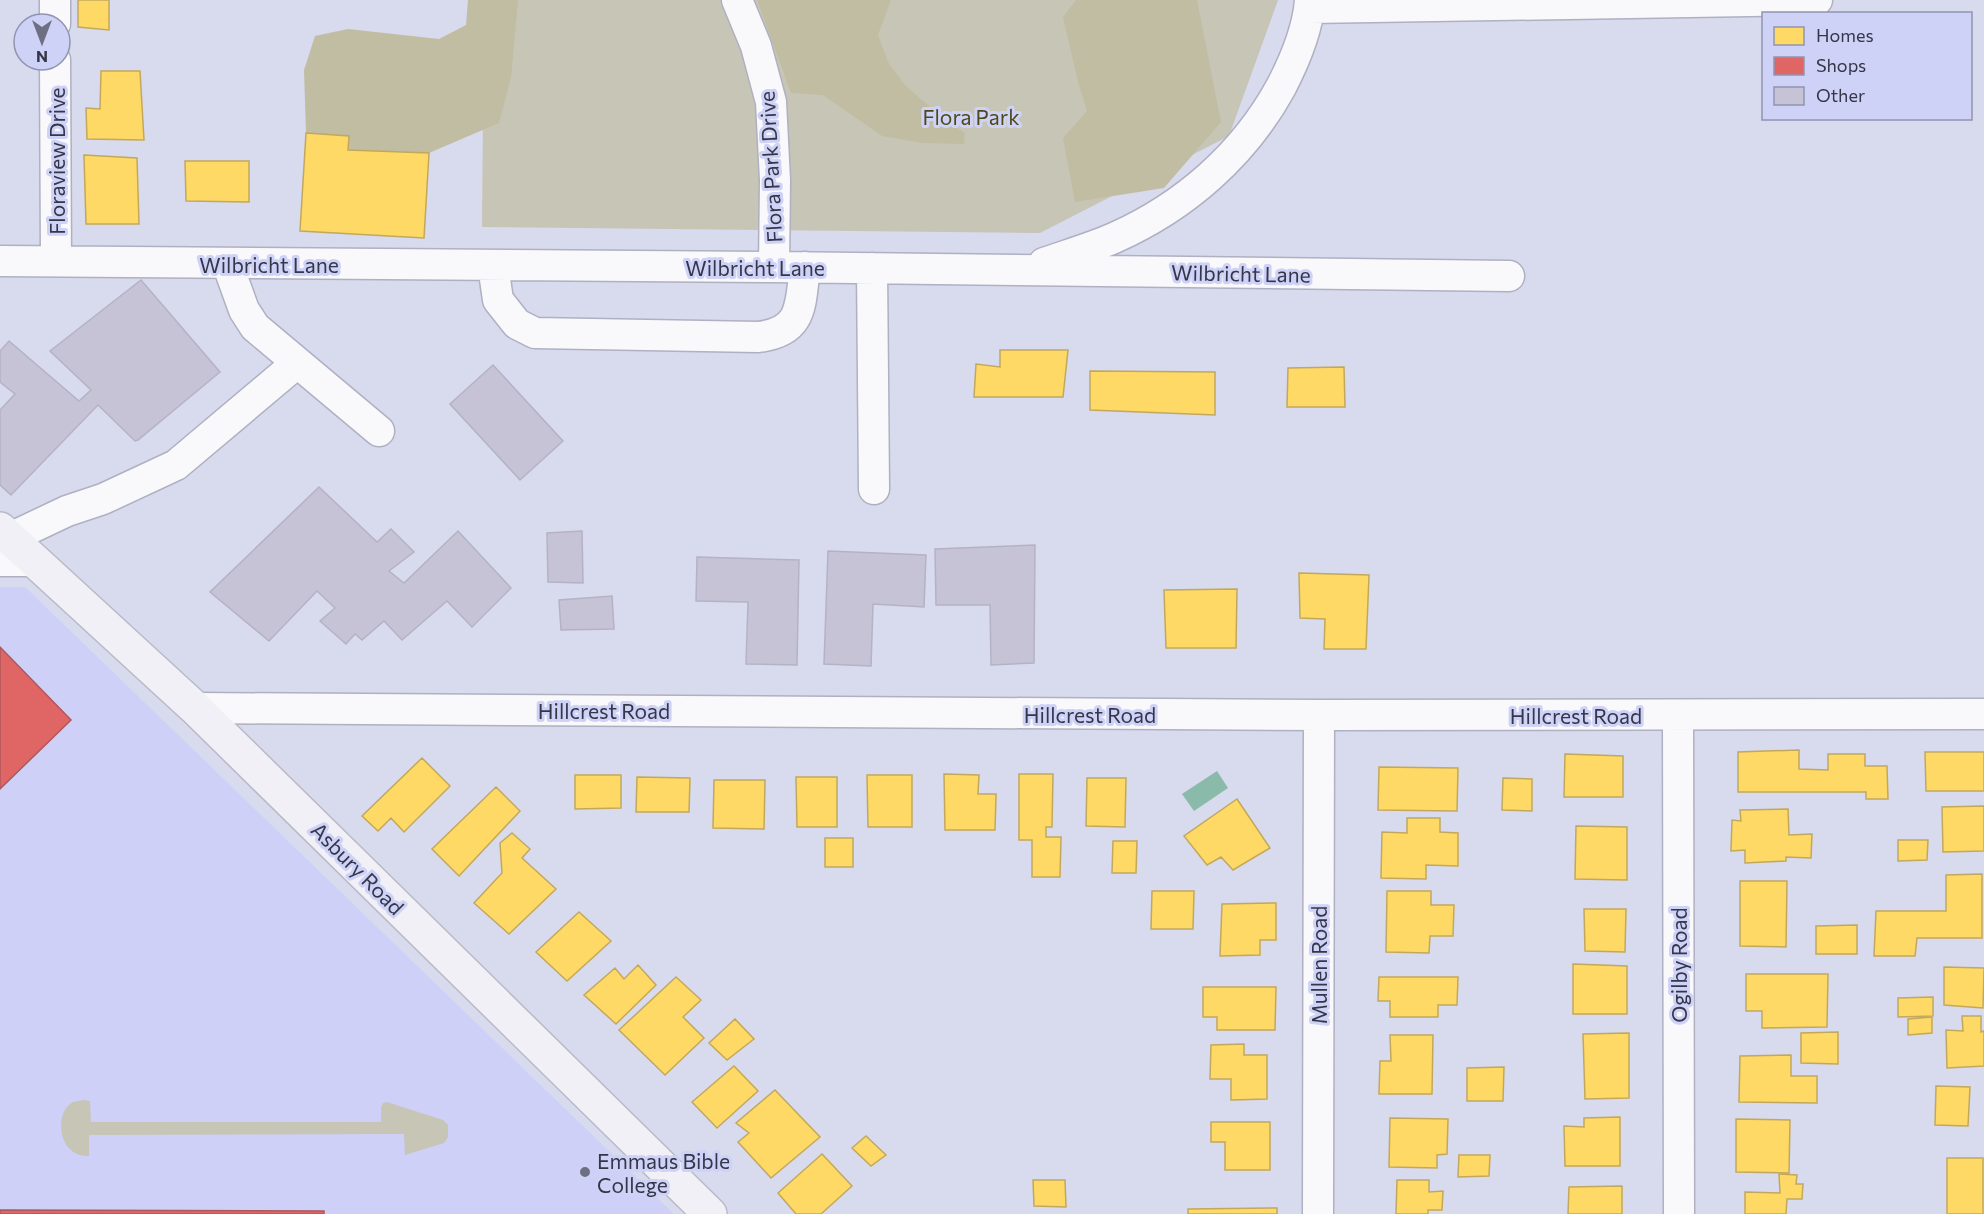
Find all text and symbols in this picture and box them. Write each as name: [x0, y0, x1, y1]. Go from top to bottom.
north arrow: [12, 12, 72, 72]
legend: [1762, 12, 1972, 120]
text: Homes: [1816, 24, 1874, 46]
text: N: [36, 48, 48, 67]
text: Shops: [1816, 54, 1866, 76]
text: Other: [1816, 84, 1865, 106]
street label: Floraview Drive: [44, 87, 69, 235]
street label: Flora Park Drive: [754, 91, 786, 243]
park label: Flora Park: [922, 104, 1020, 129]
street label: Wilbricht Lane: [199, 252, 339, 277]
street label: Wilbricht Lane: [685, 255, 825, 280]
street label: Wilbricht Lane: [1171, 259, 1311, 287]
street label: Hillcrest Road: [538, 698, 670, 723]
street label: Hillcrest Road: [1024, 702, 1156, 727]
street label: Hillcrest Road: [1510, 703, 1642, 728]
street label: Asbury Road: [307, 817, 409, 919]
street label: Mullen Road: [1306, 906, 1331, 1024]
street label: Ogilby Road: [1666, 907, 1691, 1023]
place label: Emmaus Bible College: [597, 1148, 730, 1197]
marker: Emmaus Bible College: [578, 1165, 592, 1179]

